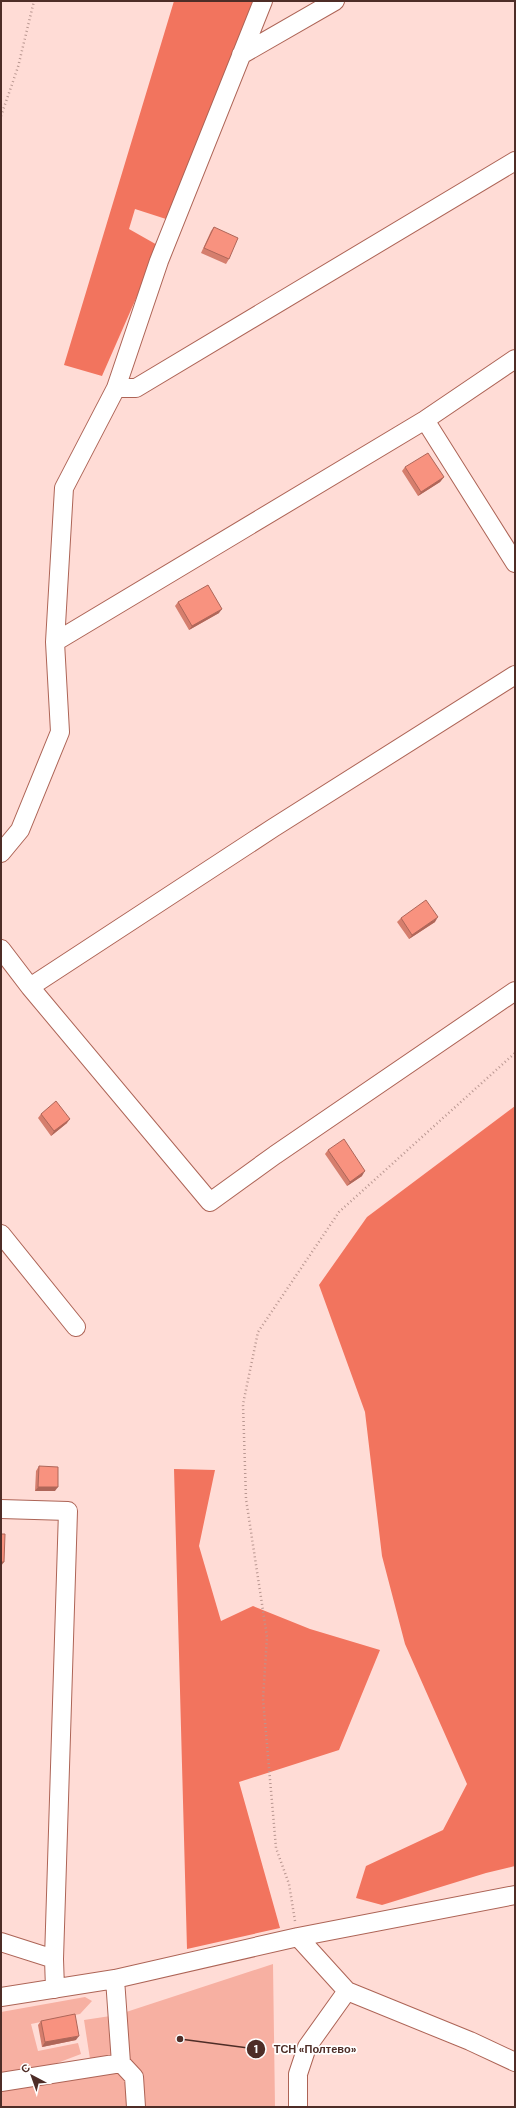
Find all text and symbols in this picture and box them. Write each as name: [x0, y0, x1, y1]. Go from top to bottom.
callout: ТСН «Полтево»: [246, 2037, 364, 2060]
text: 1: [254, 2041, 258, 2057]
text: ТСН «Полтево»: [274, 2042, 357, 2056]
north arrow: [12, 2056, 52, 2096]
text: С: [18, 2061, 33, 2076]

